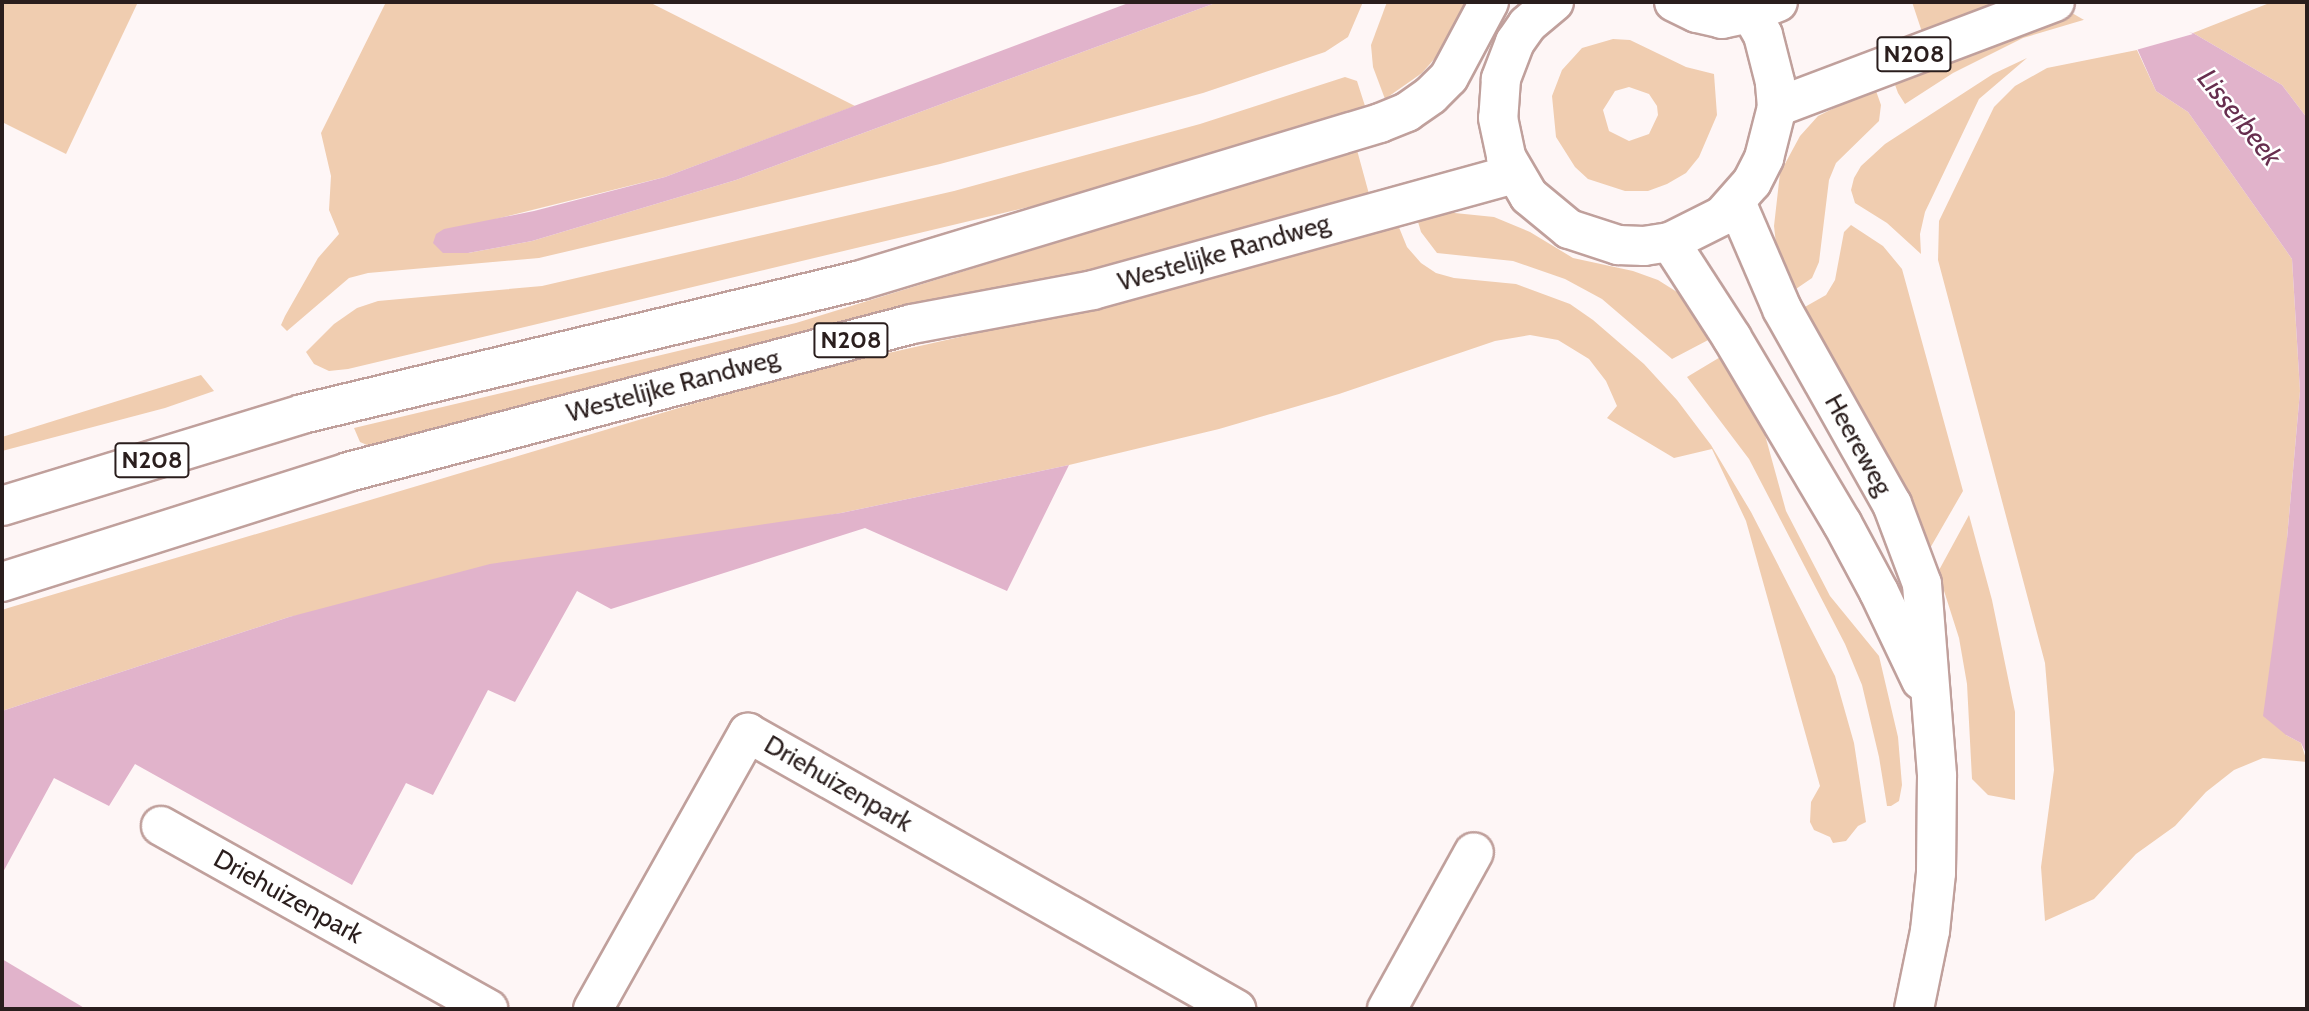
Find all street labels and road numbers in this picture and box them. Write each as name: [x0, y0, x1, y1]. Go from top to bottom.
road number: N208: [1876, 34, 1952, 74]
street label: Westelijke Randweg: [1114, 208, 1334, 298]
road number: N208: [812, 320, 890, 360]
street label: Westelijke Randweg: [563, 343, 783, 429]
street label: Heereweg: [1818, 389, 1898, 501]
road number: N208: [114, 439, 190, 480]
street label: Driehuizenpark: [758, 729, 918, 839]
street label: Driehuizenpark: [208, 843, 368, 951]

